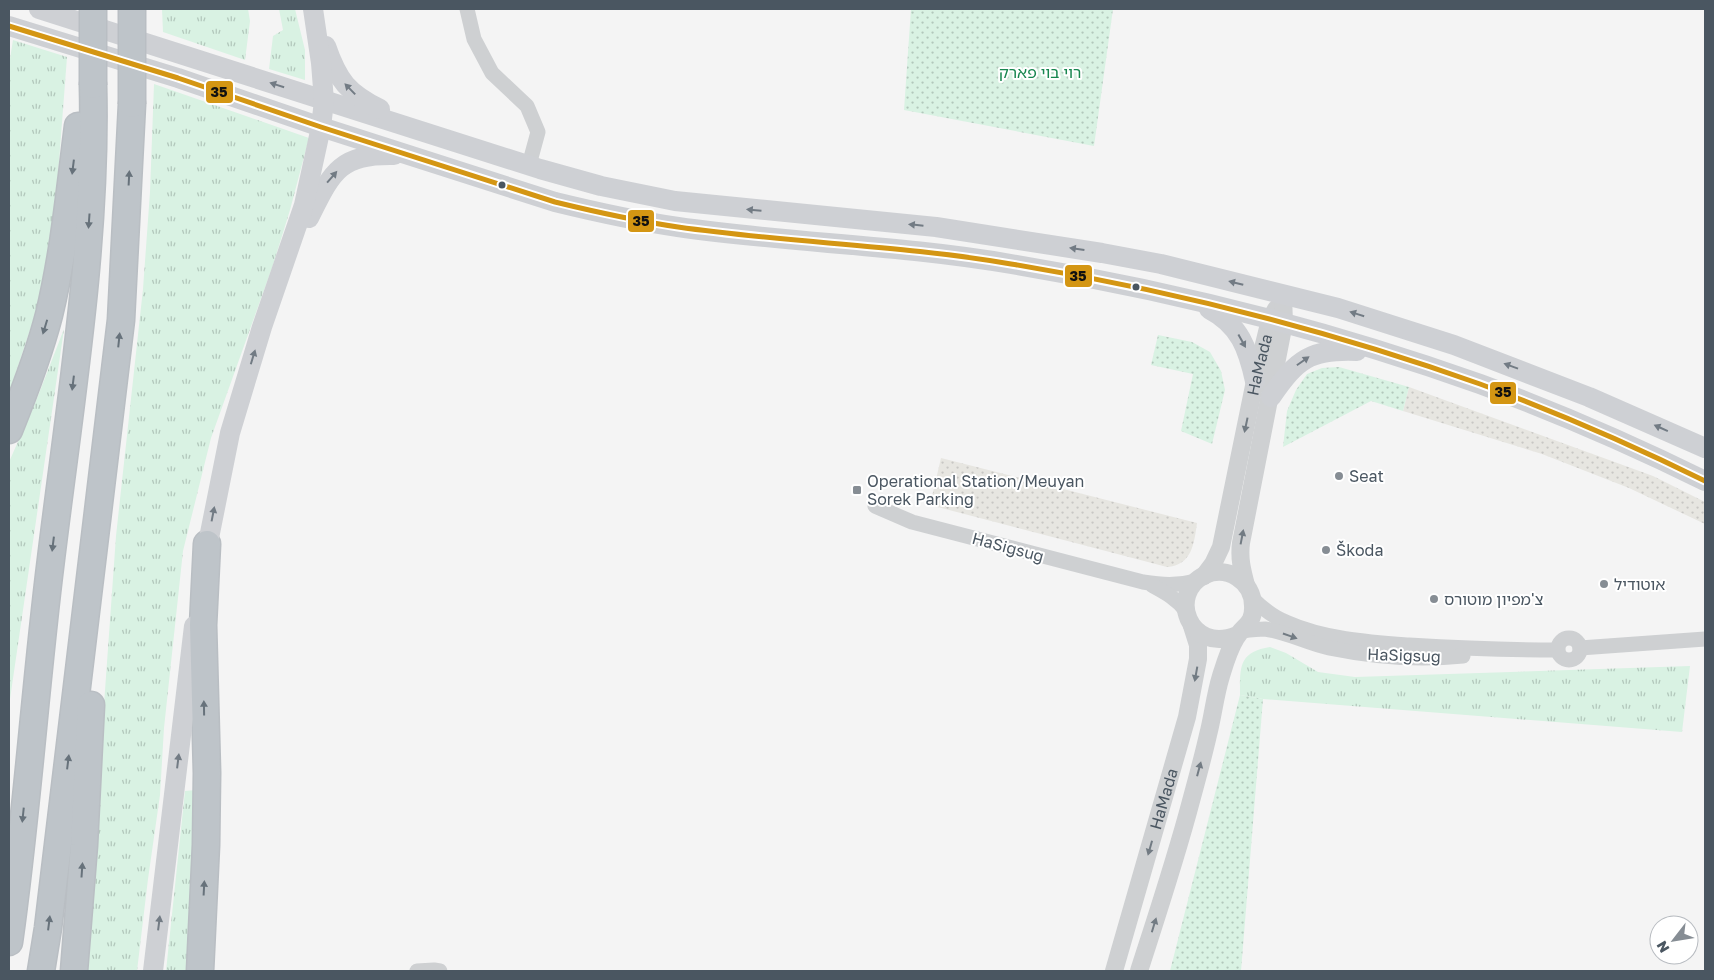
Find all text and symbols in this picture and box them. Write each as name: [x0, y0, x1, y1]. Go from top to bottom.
park label: רוי בוי פארק: [999, 62, 1081, 82]
line badge: 35: [205, 80, 234, 104]
one-way arrow: [270, 81, 285, 89]
text: 35: [210, 83, 228, 100]
one-way arrow: [344, 83, 356, 95]
one-way arrow: [69, 159, 77, 175]
one-way arrow: [126, 169, 134, 185]
one-way arrow: [326, 171, 337, 183]
unlabelled marker: [497, 180, 507, 190]
one-way arrow: [746, 205, 762, 213]
line badge: 35: [627, 209, 655, 233]
text: 35: [632, 212, 650, 229]
one-way arrow: [84, 213, 92, 229]
one-way arrow: [908, 221, 924, 229]
one-way arrow: [1068, 245, 1084, 253]
line badge: 35: [1064, 264, 1093, 288]
text: 35: [1069, 267, 1087, 284]
one-way arrow: [1228, 278, 1243, 286]
unlabelled marker: [1131, 282, 1141, 292]
one-way arrow: [1349, 310, 1364, 318]
one-way arrow: [41, 319, 49, 334]
one-way arrow: [115, 332, 123, 348]
street label: HaMada: [1242, 332, 1276, 397]
one-way arrow: [1238, 334, 1246, 348]
one-way arrow: [249, 349, 257, 364]
one-way arrow: [1296, 356, 1310, 366]
one-way arrow: [1503, 362, 1518, 370]
one-way arrow: [69, 375, 77, 391]
line badge: 35: [1489, 381, 1517, 405]
text: 35: [1494, 383, 1512, 400]
one-way arrow: [1242, 418, 1250, 433]
one-way arrow: [1654, 424, 1668, 432]
place label: Seat: [1349, 466, 1384, 486]
marker: Seat: [1333, 470, 1345, 482]
place label: Operational Station/Meuyan Sorek Parking: [867, 471, 1084, 509]
marker: Operational Station/Meuyan Sorek Parking: [851, 484, 863, 496]
one-way arrow: [209, 506, 217, 522]
street label: HaSigsug: [970, 528, 1046, 566]
one-way arrow: [1239, 529, 1247, 545]
one-way arrow: [49, 536, 57, 552]
place label: Škoda: [1336, 540, 1383, 560]
marker: Škoda: [1320, 544, 1332, 556]
place label: אוטודיל: [1614, 574, 1665, 594]
marker: אוטודיל: [1598, 578, 1610, 590]
place label: צ'מפיון מוטורס: [1444, 589, 1543, 609]
marker: צ'מפיון מוטורס: [1428, 593, 1440, 605]
one-way arrow: [1283, 632, 1298, 640]
street label: HaSigsug: [1367, 644, 1441, 666]
one-way arrow: [1191, 666, 1199, 682]
one-way arrow: [200, 699, 208, 715]
one-way arrow: [64, 753, 72, 769]
one-way arrow: [174, 753, 182, 769]
one-way arrow: [1196, 761, 1204, 776]
street label: HaMada: [1145, 766, 1182, 832]
one-way arrow: [19, 807, 27, 823]
one-way arrow: [1146, 840, 1154, 855]
one-way arrow: [78, 862, 86, 878]
one-way arrow: [200, 879, 208, 895]
one-way arrow: [45, 915, 53, 931]
one-way arrow: [155, 915, 163, 931]
north arrow: [1649, 915, 1699, 965]
one-way arrow: [1150, 917, 1158, 932]
text: N: [1652, 938, 1672, 956]

